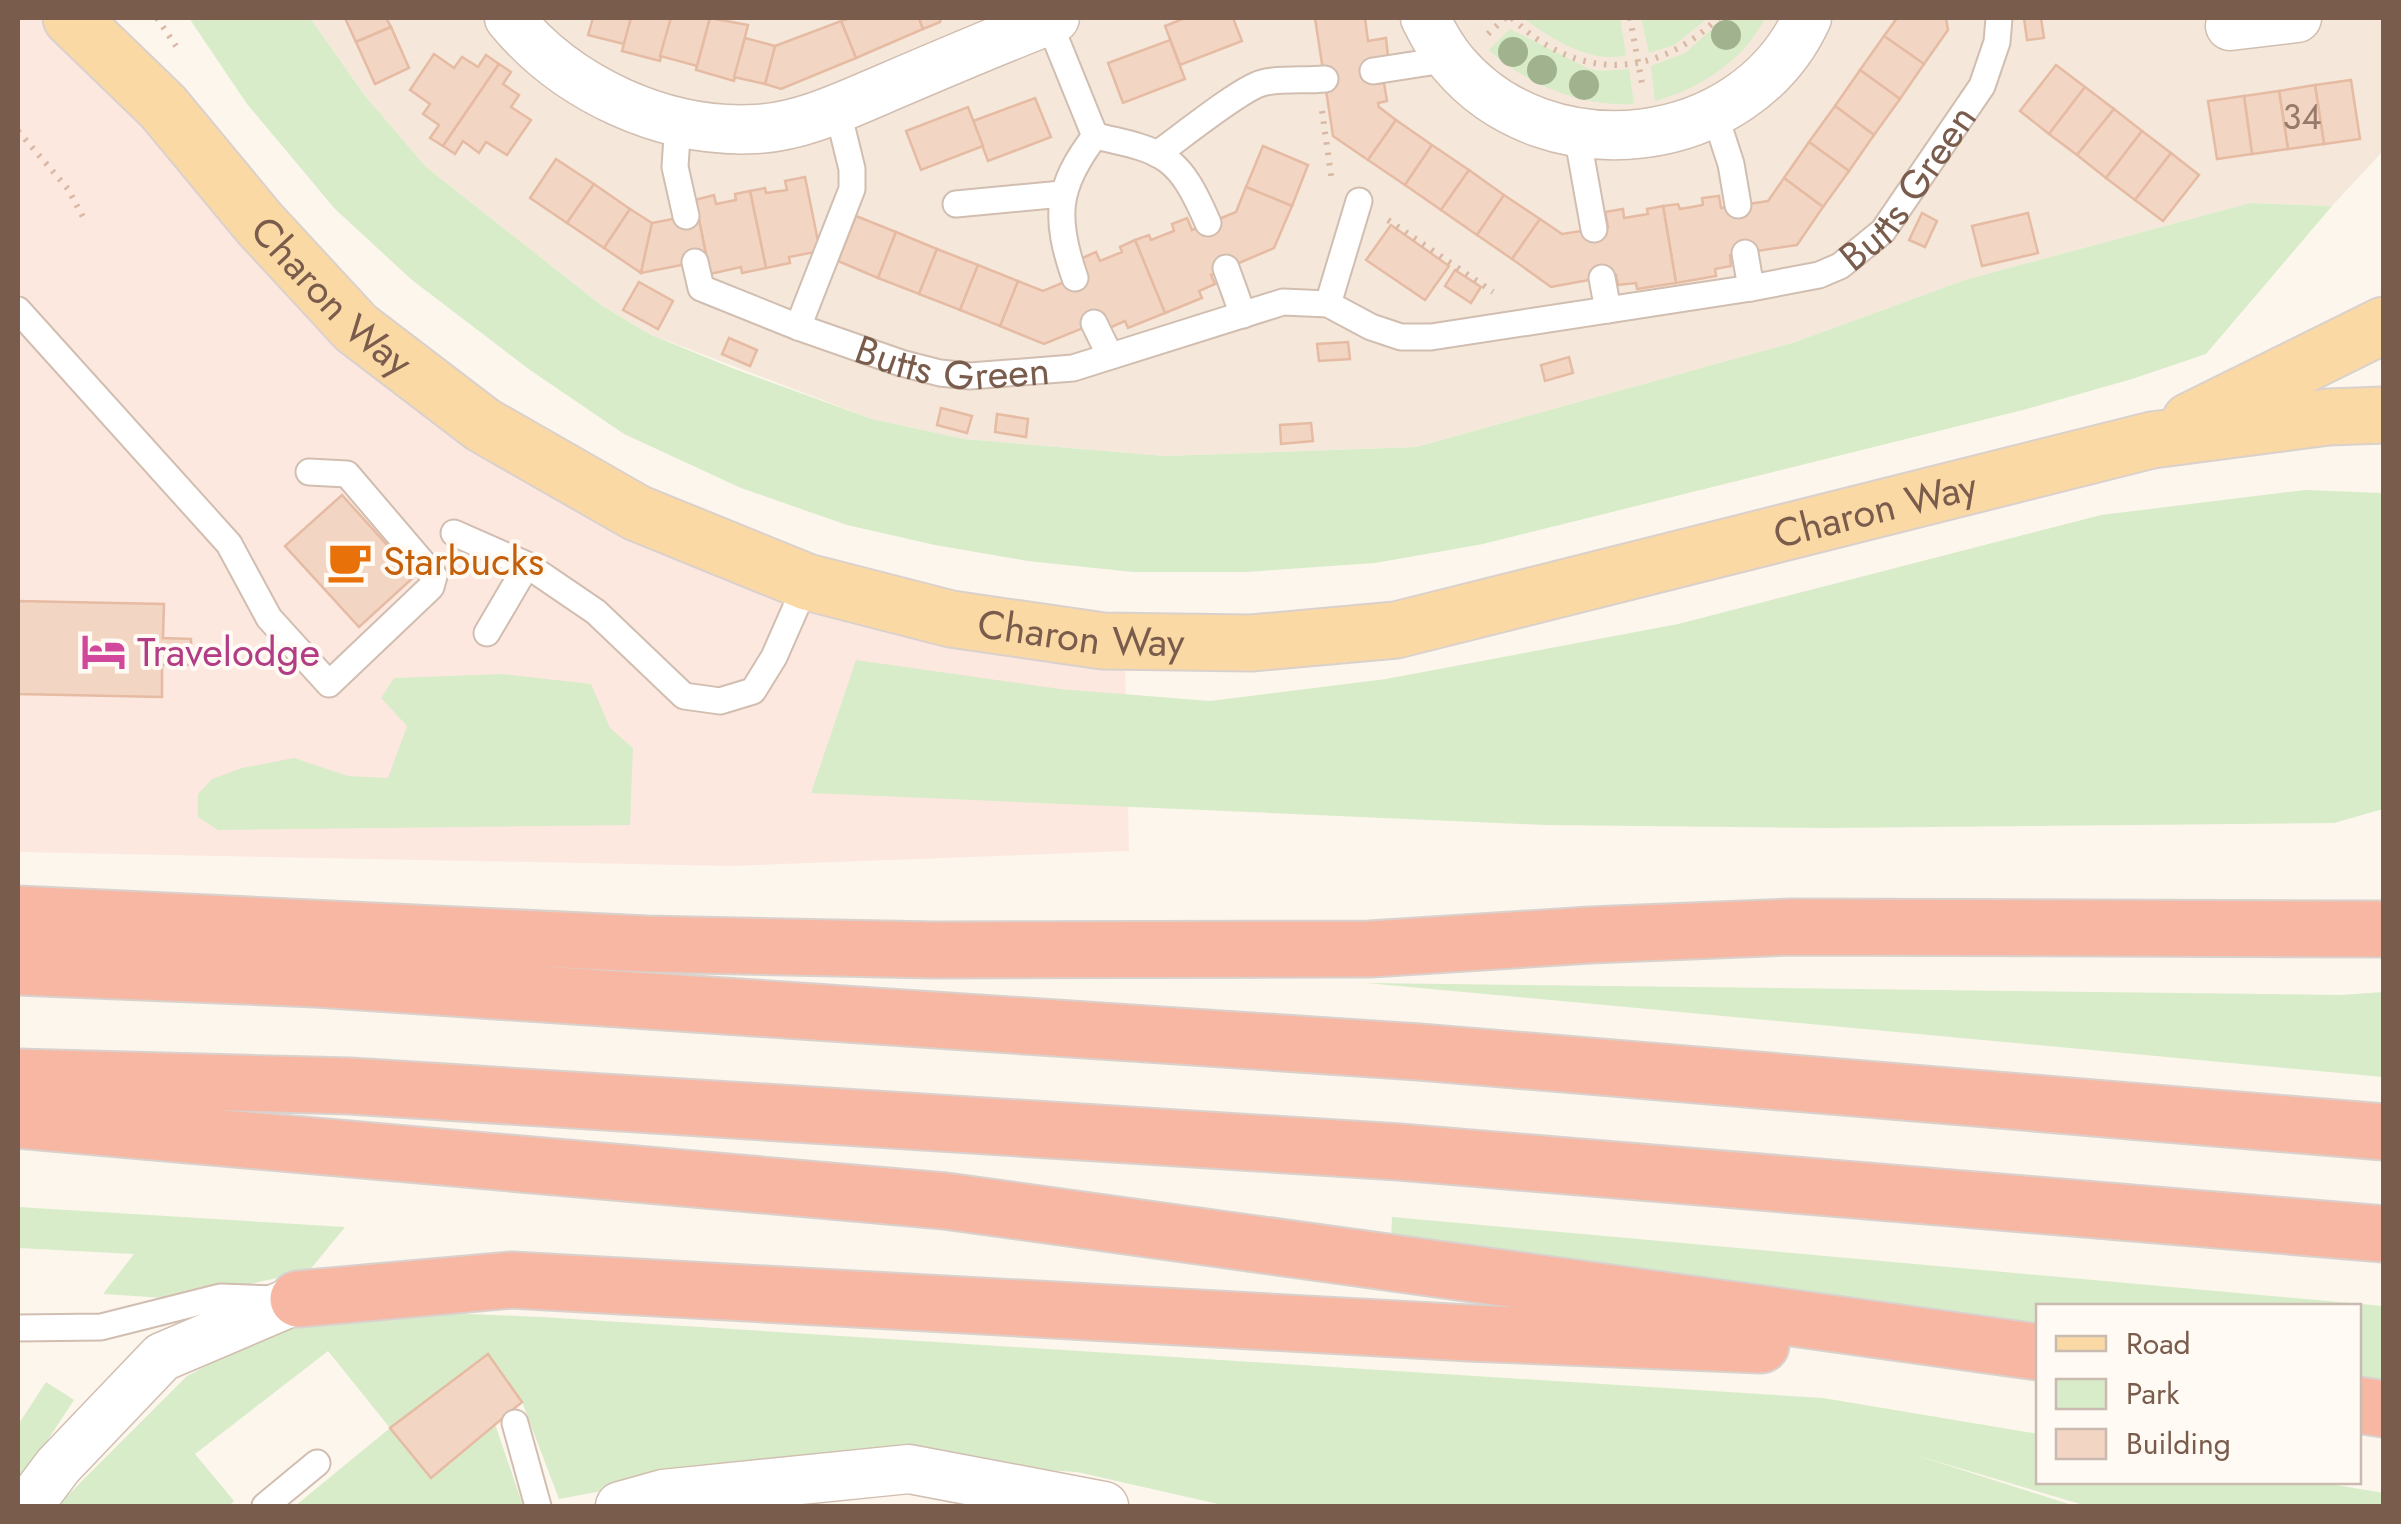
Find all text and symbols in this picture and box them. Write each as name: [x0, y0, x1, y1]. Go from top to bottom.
house number: 34: [2282, 92, 2322, 142]
street label: Butts Green: [1826, 93, 1990, 285]
street label: Charon Way: [237, 203, 425, 390]
street label: Butts Green: [847, 320, 1052, 405]
street label: Charon Way: [1767, 456, 1983, 563]
place label: Starbucks: [383, 532, 544, 590]
cafe icon: Starbucks: [326, 537, 374, 585]
street label: Charon Way: [974, 594, 1185, 671]
place label: Travelodge: [137, 623, 320, 681]
hotel icon: Travelodge: [80, 628, 128, 676]
legend: [2036, 1304, 2361, 1484]
text: Road: [2126, 1322, 2191, 1365]
text: Park: [2126, 1372, 2180, 1415]
text: Building: [2126, 1422, 2231, 1465]

